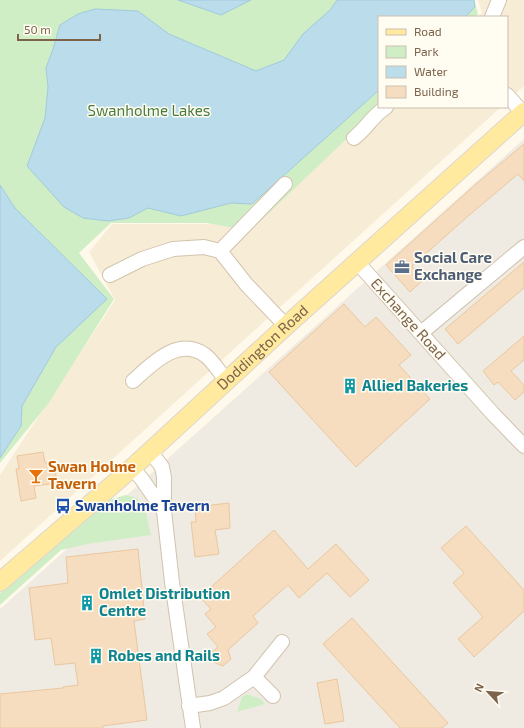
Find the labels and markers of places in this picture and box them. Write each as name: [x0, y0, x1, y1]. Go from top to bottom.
place label: Social Care Exchange: [414, 248, 492, 283]
office icon: Social Care Exchange: [393, 258, 411, 276]
place label: Allied Bakeries: [362, 376, 468, 394]
building icon: Allied Bakeries: [341, 377, 359, 395]
place label: Swan Holme Tavern: [48, 457, 136, 492]
bar icon: Swan Holme Tavern: [27, 467, 45, 485]
place label: Swanholme Tavern: [75, 496, 210, 514]
bus stop icon: Swanholme Tavern: [54, 497, 72, 515]
place label: Omlet Distribution Centre: [99, 584, 230, 619]
building icon: Omlet Distribution Centre: [78, 594, 96, 612]
place label: Robes and Rails: [108, 646, 220, 664]
building icon: Robes and Rails: [87, 647, 105, 665]

